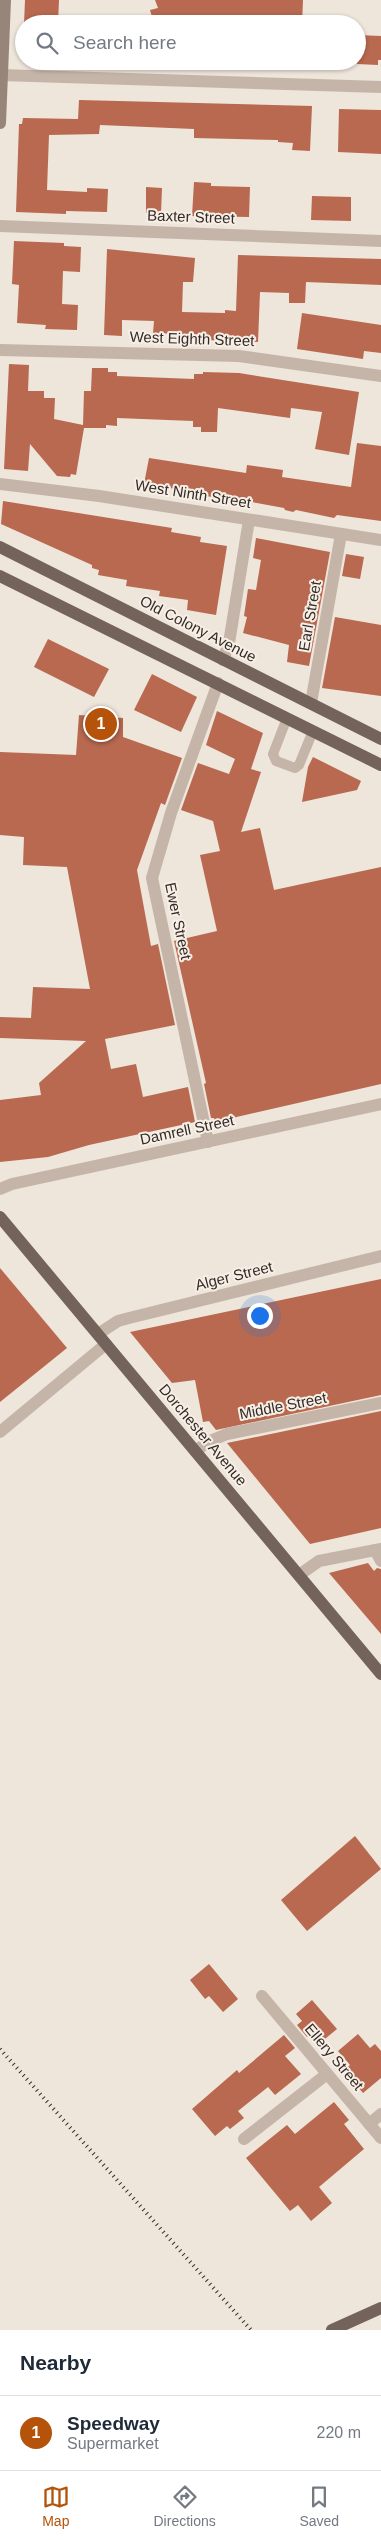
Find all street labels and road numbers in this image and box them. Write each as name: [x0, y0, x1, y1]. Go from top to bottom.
street label: Baxter Street: [147, 206, 236, 227]
street label: West Eighth Street: [129, 328, 255, 349]
street label: West Ninth Street: [134, 476, 253, 511]
street label: Earl Street: [295, 579, 324, 652]
street label: Old Colony Avenue: [137, 592, 259, 665]
street label: Ewer Street: [162, 881, 195, 962]
street label: Damrell Street: [138, 1111, 236, 1148]
street label: Alger Street: [193, 1257, 275, 1293]
street label: Dorchester Avenue: [156, 1380, 251, 1489]
street label: Middle Street: [238, 1389, 329, 1422]
street label: Ellery Street: [302, 2020, 368, 2094]

